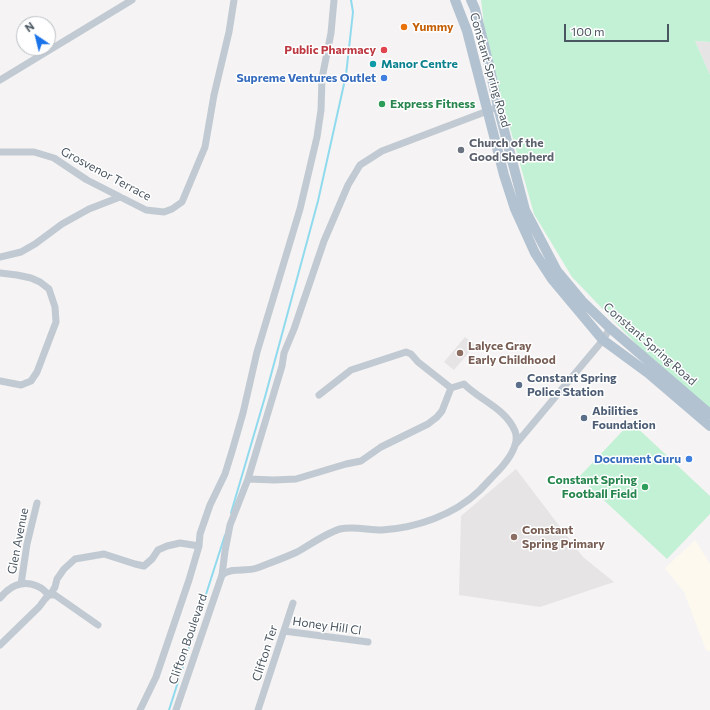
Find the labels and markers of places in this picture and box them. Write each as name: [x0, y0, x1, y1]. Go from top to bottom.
place label: Yummy: [412, 20, 454, 34]
marker: Yummy: [399, 22, 409, 32]
place label: Public Pharmacy: [284, 43, 376, 57]
marker: Public Pharmacy: [379, 45, 389, 55]
place label: Manor Centre: [381, 57, 458, 71]
marker: Manor Centre: [368, 59, 378, 69]
place label: Supreme Ventures Outlet: [237, 71, 376, 85]
marker: Supreme Ventures Outlet: [379, 73, 389, 83]
place label: Express Fitness: [390, 97, 475, 111]
marker: Express Fitness: [377, 99, 387, 109]
place label: Church of the Good Shepherd: [469, 136, 554, 164]
marker: Church of the Good Shepherd: [456, 145, 466, 155]
place label: Lalyce Gray Early Childhood: [468, 339, 556, 367]
marker: Lalyce Gray Early Childhood: [455, 348, 465, 358]
place label: Constant Spring Police Station: [527, 371, 617, 399]
marker: Constant Spring Police Station: [514, 380, 524, 390]
place label: Abilities Foundation: [592, 404, 656, 432]
marker: Abilities Foundation: [579, 413, 589, 423]
place label: Document Guru: [594, 452, 681, 466]
marker: Document Guru: [684, 454, 694, 464]
place label: Constant Spring Football Field: [547, 473, 637, 501]
marker: Constant Spring Football Field: [640, 482, 650, 492]
place label: Constant Spring Primary: [522, 523, 605, 551]
marker: Constant Spring Primary: [509, 532, 519, 542]

